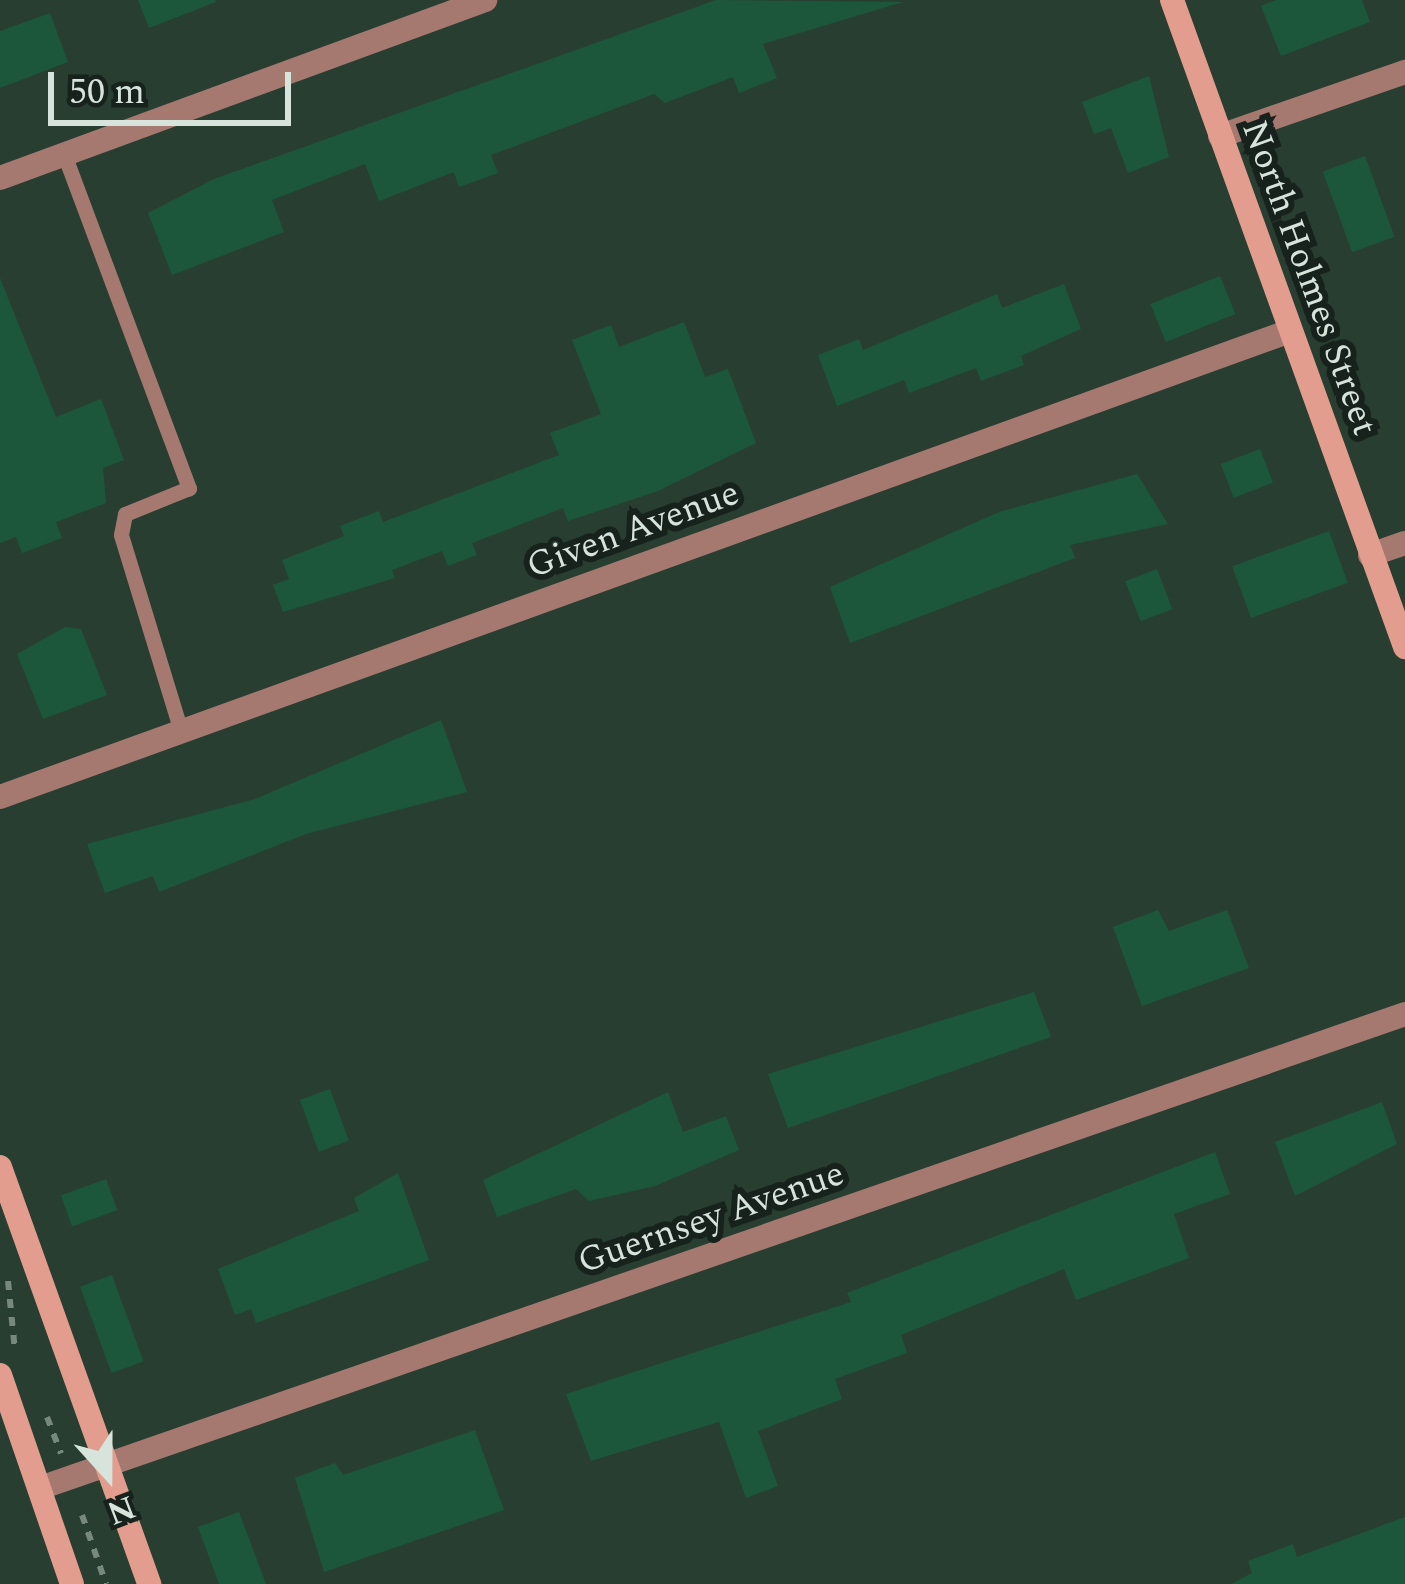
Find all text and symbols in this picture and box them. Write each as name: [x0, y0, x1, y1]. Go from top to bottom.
scale bar: [54, 48, 297, 122]
text: 50 m: [69, 65, 145, 120]
street label: North Holmes Street: [1232, 115, 1386, 441]
street label: Given Avenue: [521, 472, 745, 588]
street label: Guernsey Avenue: [572, 1152, 850, 1284]
north arrow: [48, 1416, 168, 1536]
text: N: [99, 1481, 142, 1538]

